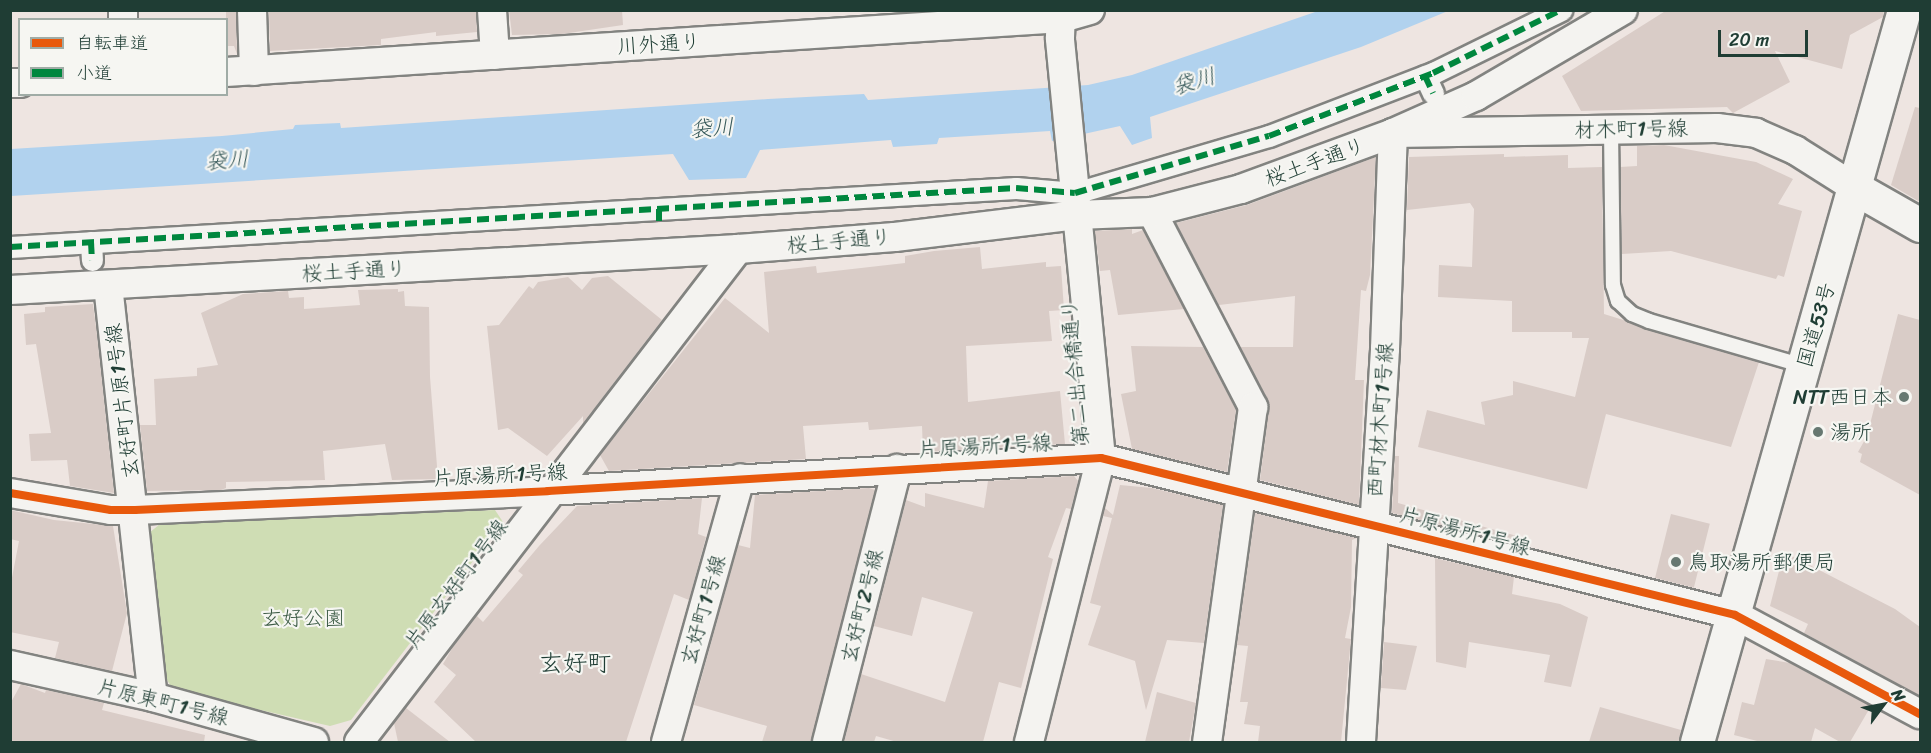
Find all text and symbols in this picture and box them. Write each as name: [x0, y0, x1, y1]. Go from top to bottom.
legend: [18, 18, 228, 96]
scale bar: [1721, 18, 1811, 56]
text: 20 m: [1729, 24, 1769, 56]
text: 自転車道: [76, 27, 148, 59]
street label: 川外通り: [616, 29, 702, 59]
text: 小道: [76, 57, 112, 89]
water label: 袋川: [1169, 62, 1219, 100]
water label: 袋川: [689, 113, 735, 143]
street label: 材木町1号線: [1574, 115, 1688, 143]
street label: 桜土手通り: [1261, 132, 1369, 192]
water label: 袋川: [204, 145, 250, 175]
street label: 桜土手通り: [786, 224, 892, 258]
street label: 桜土手通り: [301, 256, 407, 286]
street label: 国道53号: [1792, 280, 1840, 370]
street label: 第二出合橋通り: [1056, 298, 1094, 446]
street label: 玄好町片原1号線: [100, 322, 144, 480]
street label: 西町材木町1号線: [1362, 341, 1398, 499]
place label: NTT西日本: [1793, 384, 1892, 410]
marker: NTT西日本: [1897, 390, 1911, 404]
place label: 湯所: [1830, 419, 1872, 445]
marker: 湯所: [1811, 425, 1825, 439]
street label: 片原湯所1号線: [917, 430, 1053, 462]
street label: 片原湯所1号線: [432, 459, 568, 491]
street label: 片原湯所1号線: [1397, 501, 1533, 561]
street label: 片原玄好町1号線: [399, 514, 513, 654]
street label: 玄好町2号線: [836, 546, 888, 666]
place label: 鳥取湯所郵便局: [1688, 549, 1835, 575]
street label: 玄好町1号線: [675, 552, 731, 668]
marker: 鳥取湯所郵便局: [1669, 555, 1683, 569]
park label: 玄好公園: [261, 605, 345, 631]
district label: 玄好町: [539, 650, 611, 678]
street label: 片原東町1号線: [94, 673, 232, 731]
north arrow: [1853, 675, 1913, 735]
text: N: [1883, 683, 1914, 708]

